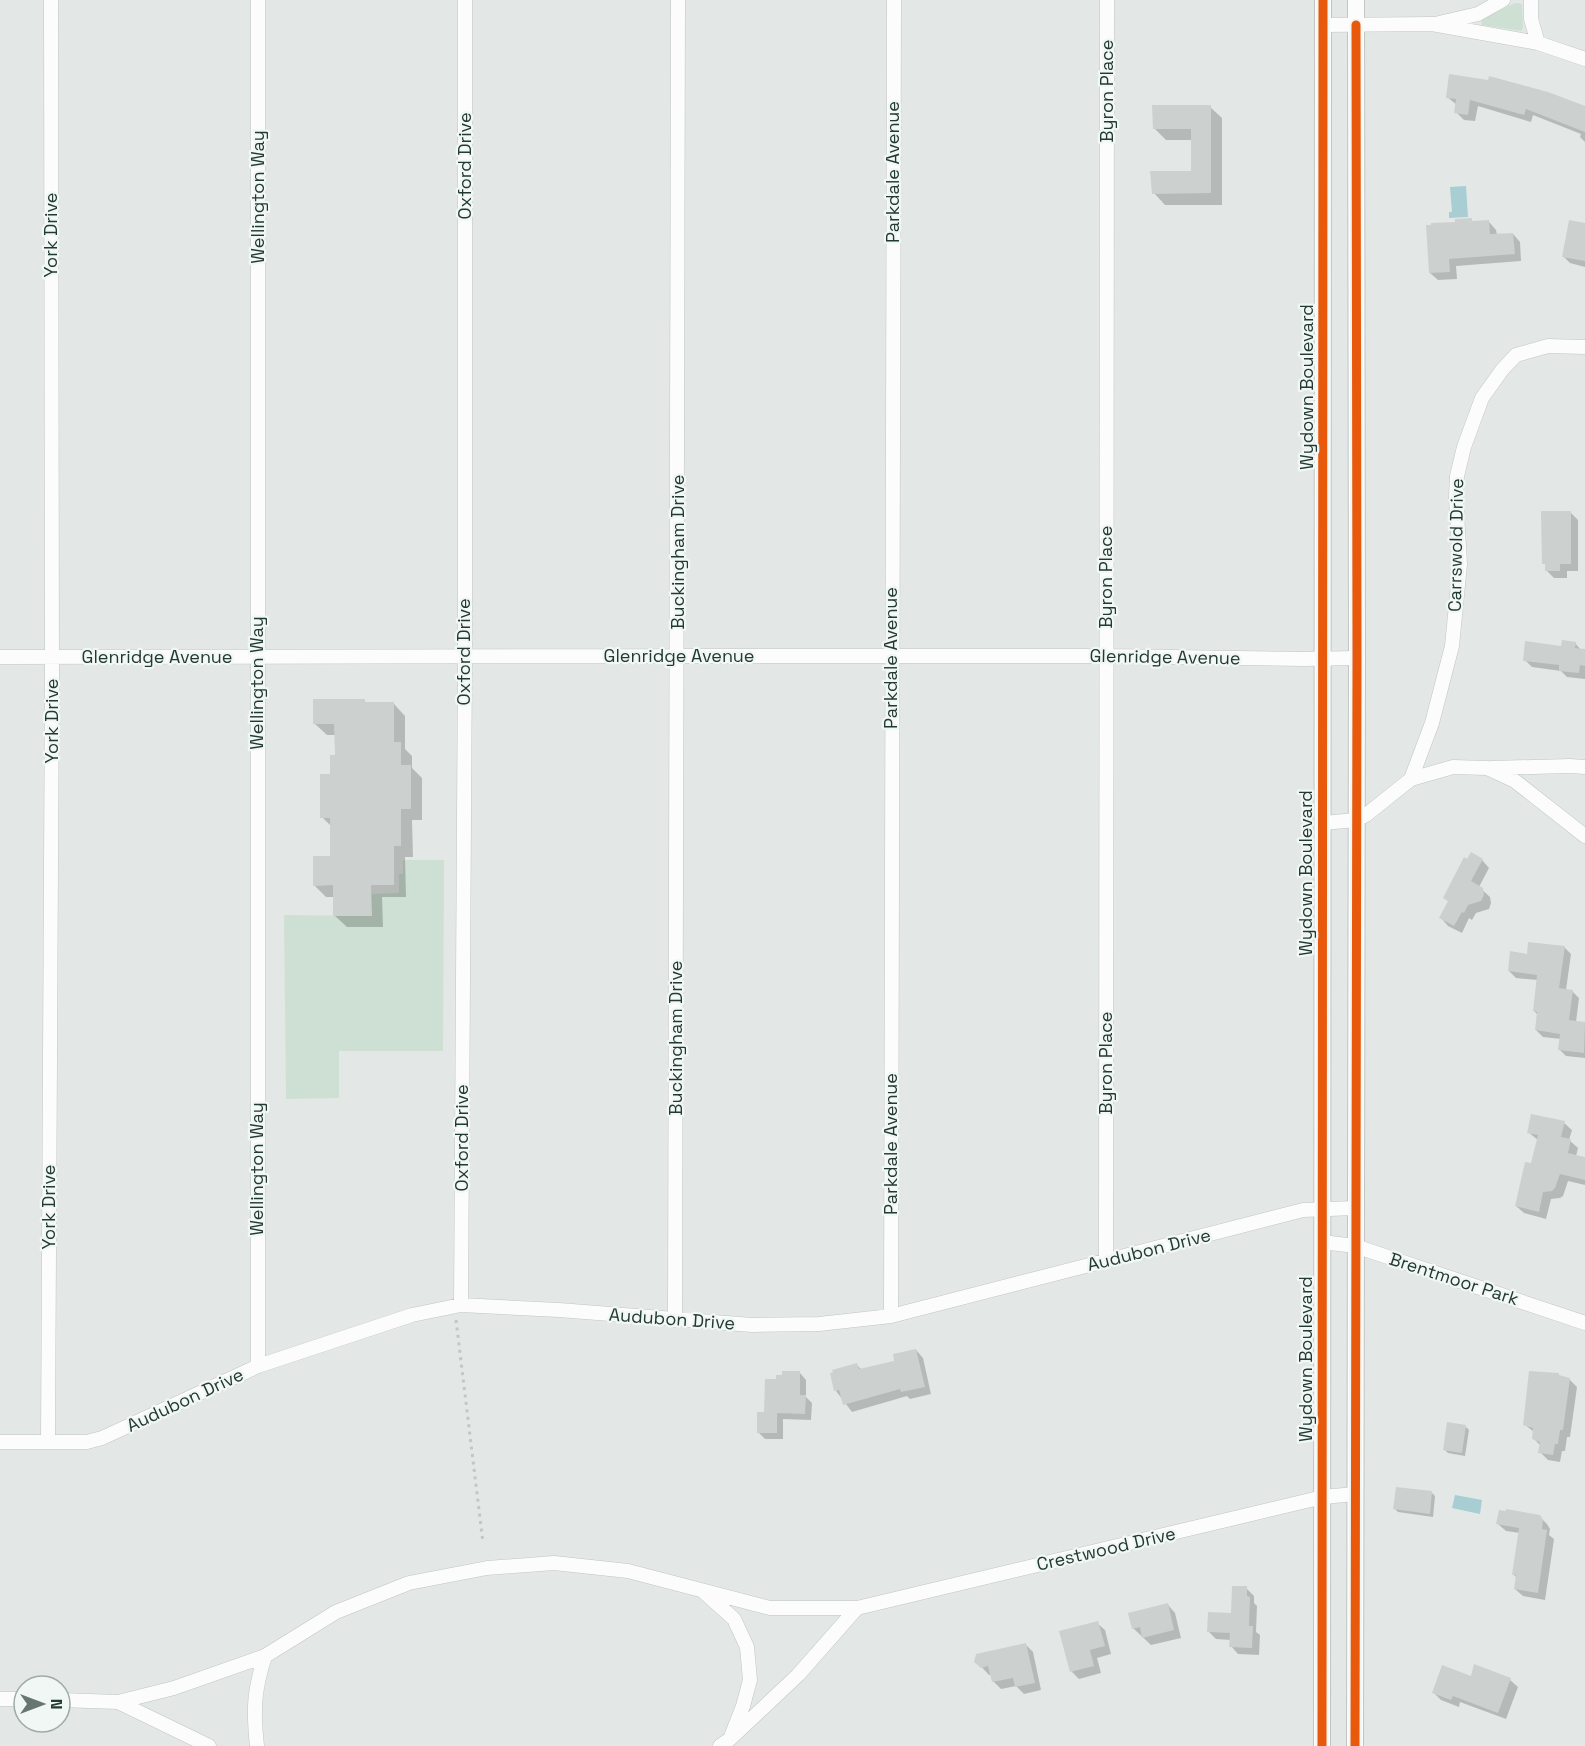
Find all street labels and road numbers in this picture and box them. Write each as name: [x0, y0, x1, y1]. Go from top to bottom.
street label: Byron Place: [1095, 40, 1118, 142]
street label: Parkdale Avenue: [881, 101, 904, 243]
street label: Oxford Drive: [453, 112, 476, 220]
street label: Wellington Way: [246, 130, 269, 264]
street label: York Drive: [39, 193, 62, 277]
street label: Wydown Boulevard: [1295, 304, 1318, 470]
street label: Buckingham Drive: [666, 475, 689, 629]
street label: Carrswold Drive: [1443, 478, 1468, 612]
street label: Byron Place: [1094, 526, 1117, 628]
street label: Parkdale Avenue: [879, 587, 902, 729]
street label: Oxford Drive: [452, 598, 475, 706]
street label: Wellington Way: [245, 616, 268, 750]
street label: Glenridge Avenue: [604, 644, 754, 667]
street label: Glenridge Avenue: [1089, 644, 1241, 669]
street label: Glenridge Avenue: [82, 645, 232, 668]
street label: York Drive: [40, 679, 63, 763]
street label: Wydown Boulevard: [1294, 790, 1317, 956]
street label: Buckingham Drive: [664, 961, 687, 1115]
street label: Byron Place: [1094, 1012, 1117, 1114]
street label: Parkdale Avenue: [879, 1073, 902, 1215]
street label: Oxford Drive: [450, 1084, 473, 1192]
street label: Wellington Way: [245, 1102, 268, 1236]
street label: York Drive: [37, 1165, 60, 1249]
street label: Audubon Drive: [1085, 1223, 1213, 1276]
street label: Brentmoor Park: [1387, 1247, 1522, 1310]
street label: Wydown Boulevard: [1294, 1276, 1317, 1442]
street label: Audubon Drive: [608, 1303, 736, 1334]
street label: Audubon Drive: [123, 1362, 247, 1437]
street label: Crestwood Drive: [1034, 1521, 1178, 1576]

